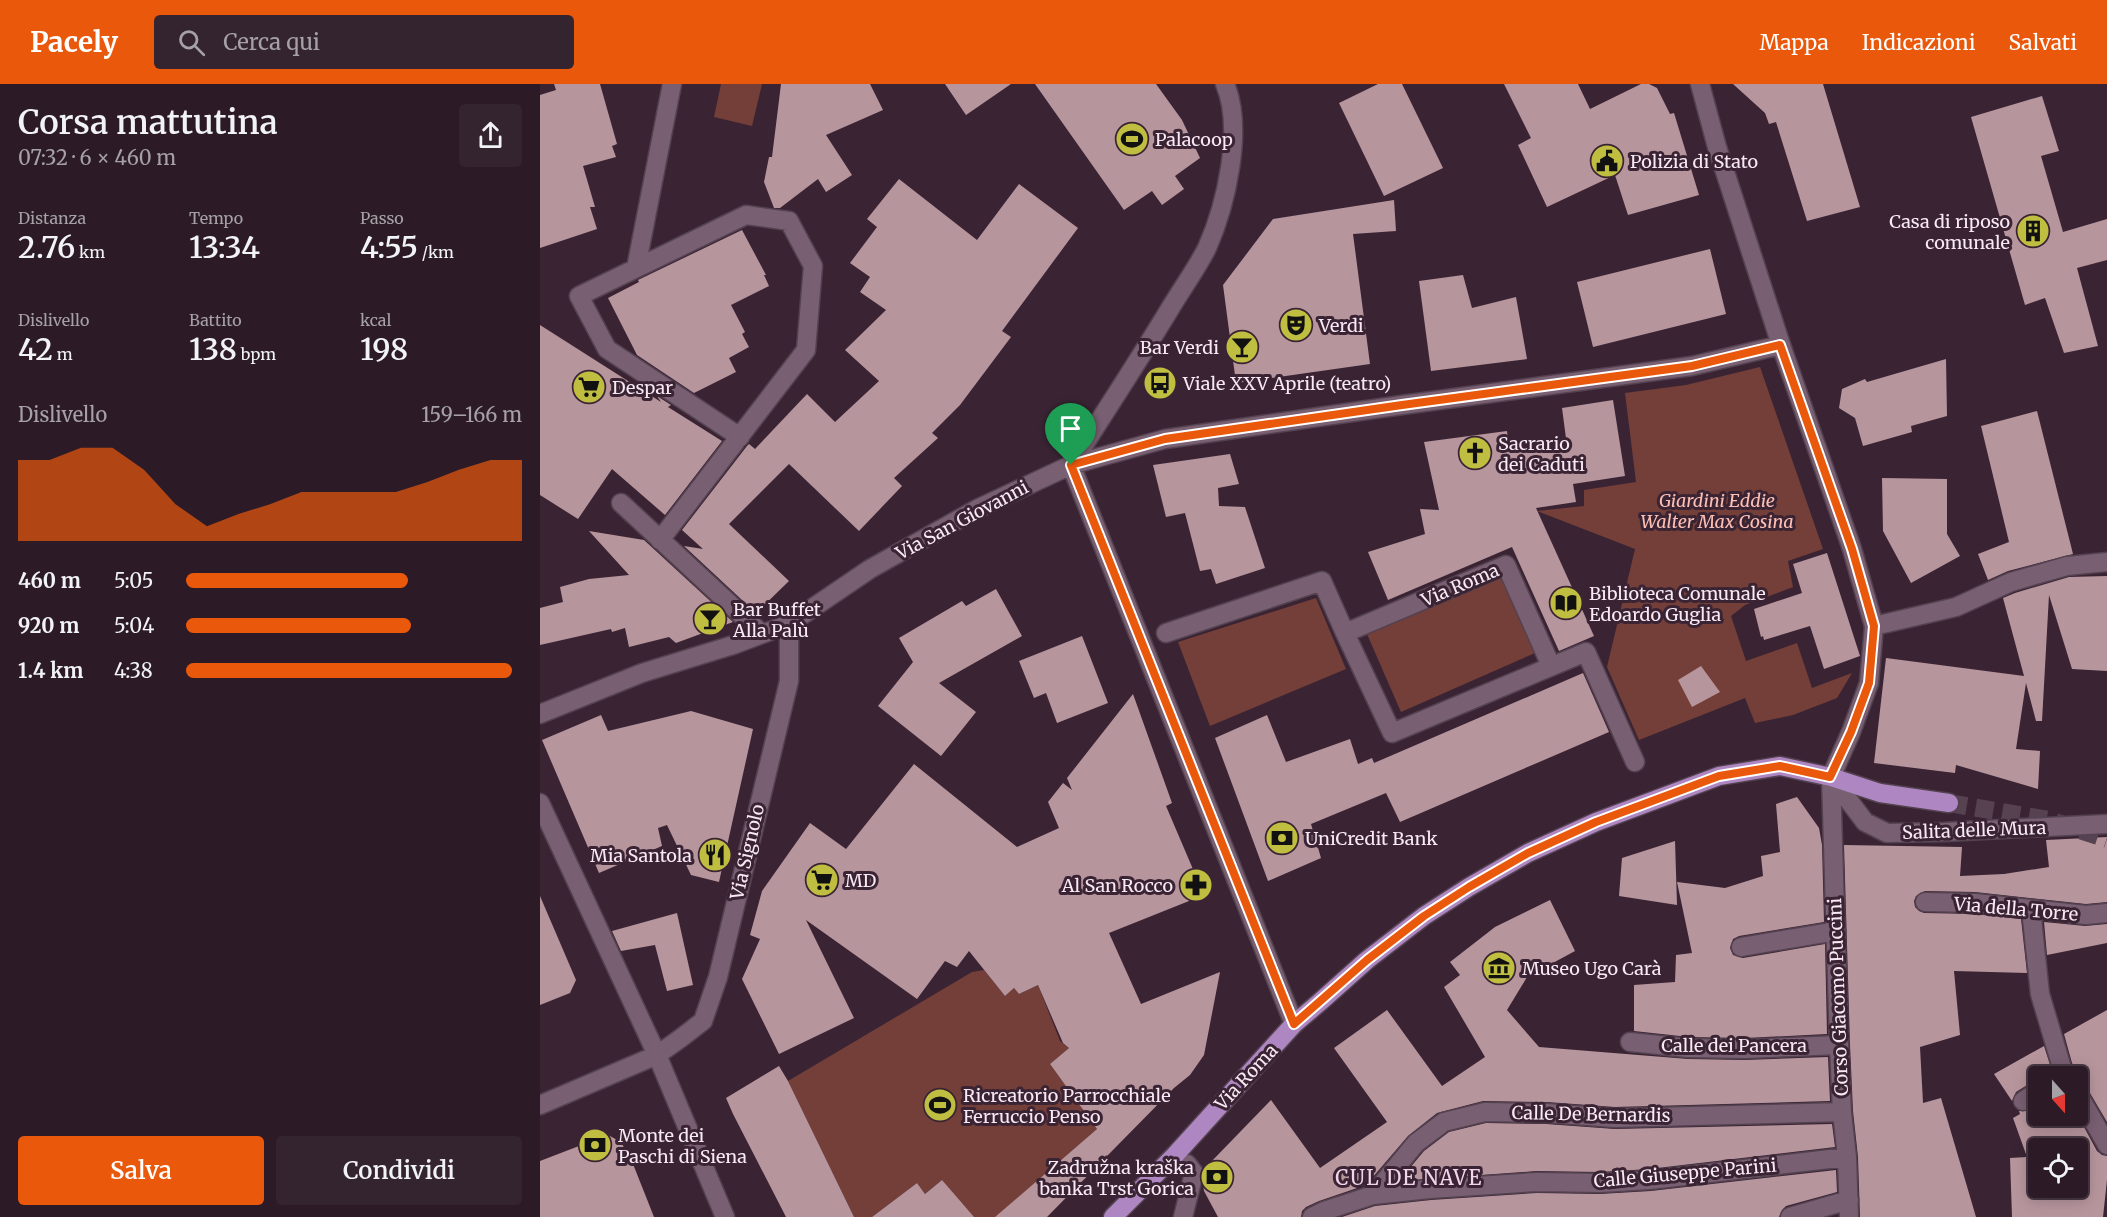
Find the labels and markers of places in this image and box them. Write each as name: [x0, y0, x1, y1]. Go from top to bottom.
sports icon: Palacoop: [1114, 121, 1150, 157]
place label: Palacoop: [1155, 128, 1233, 151]
public building icon: Polizia di Stato: [1589, 143, 1625, 179]
place label: Polizia di Stato: [1630, 150, 1758, 173]
place label: Casa di riposo comunale: [1889, 210, 2010, 254]
building icon: Casa di riposo comunale: [2015, 213, 2051, 249]
theatre icon: Verdi: [1278, 307, 1314, 343]
place label: Verdi: [1318, 314, 1364, 337]
bar icon: Bar Verdi: [1224, 329, 1260, 365]
place label: Bar Verdi: [1140, 336, 1219, 359]
bus stop icon: Viale XXV Aprile (teatro): [1142, 365, 1178, 401]
supermarket icon: Despar: [571, 369, 607, 405]
place label: Viale XXV Aprile (teatro): [1182, 372, 1391, 395]
place label: Despar: [612, 376, 673, 399]
pin: [1045, 403, 1096, 465]
place label: Sacrario dei Caduti: [1498, 432, 1585, 476]
church icon: Sacrario dei Caduti: [1457, 435, 1493, 471]
place label: Biblioteca Comunale Edoardo Guglia: [1589, 582, 1766, 626]
library icon: Biblioteca Comunale Edoardo Guglia: [1548, 585, 1584, 621]
place label: Bar Buffet Alla Palù: [732, 598, 821, 642]
bar icon: Bar Buffet Alla Palù: [692, 601, 728, 637]
bank icon: UniCredit Bank: [1264, 820, 1300, 856]
place label: UniCredit Bank: [1305, 827, 1438, 850]
restaurant icon: Mia Santola: [697, 837, 733, 873]
place label: Mia Santola: [590, 844, 692, 867]
supermarket icon: MD: [804, 862, 840, 898]
pharmacy icon: Al San Rocco: [1178, 867, 1214, 903]
place label: MD: [845, 869, 876, 892]
place label: Al San Rocco: [1061, 874, 1173, 897]
museum icon: Museo Ugo Carà: [1481, 950, 1517, 986]
place label: Museo Ugo Carà: [1522, 957, 1662, 980]
place label: Ricreatorio Parrocchiale Ferruccio Penso: [963, 1084, 1171, 1128]
sports icon: Ricreatorio Parrocchiale Ferruccio Penso: [922, 1087, 958, 1123]
place label: Monte dei Paschi di Siena: [618, 1124, 747, 1168]
bank icon: Monte dei Paschi di Siena: [577, 1127, 613, 1163]
place label: Zadružna kraška banka Trst Gorica: [1038, 1156, 1194, 1200]
bank icon: Zadružna kraška banka Trst Gorica: [1199, 1159, 1235, 1195]

